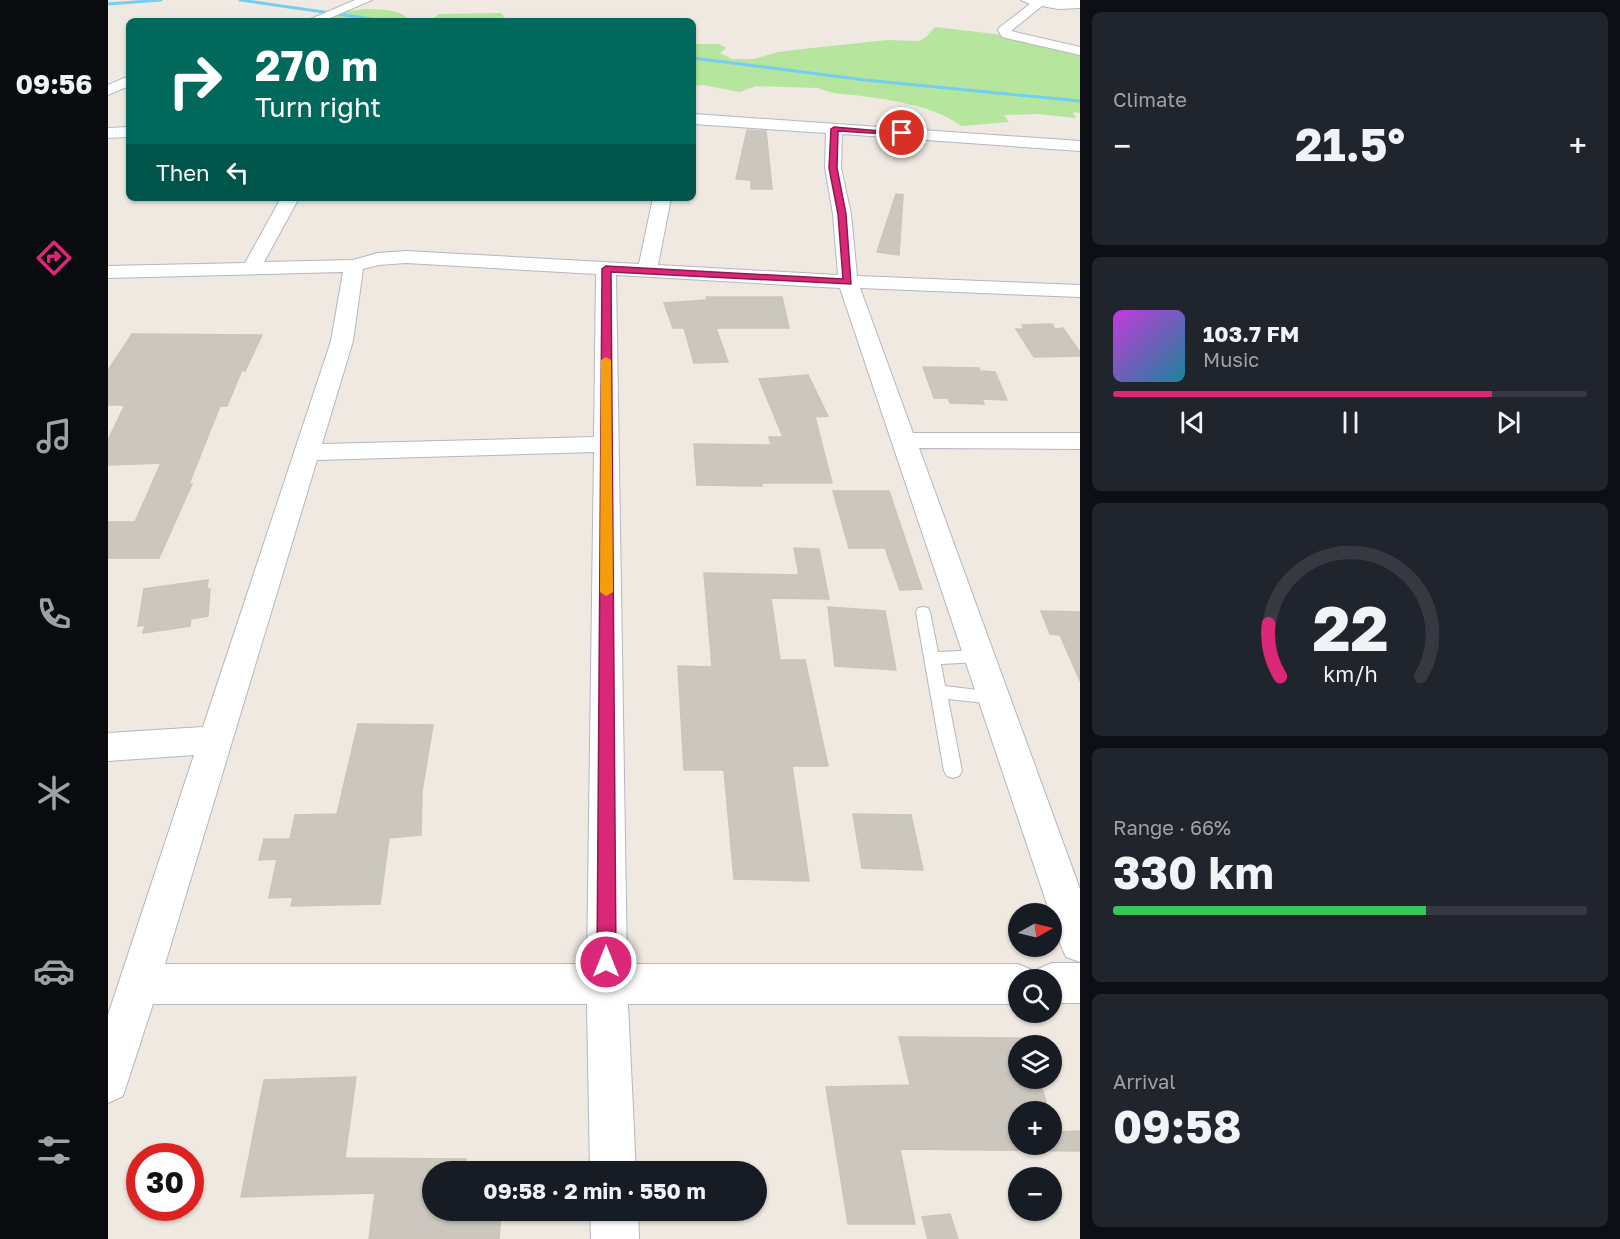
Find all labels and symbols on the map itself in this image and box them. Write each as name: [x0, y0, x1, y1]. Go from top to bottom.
pin: [876, 107, 927, 158]
north arrow: [1008, 903, 1062, 957]
position arrow: [574, 930, 638, 994]
speed limit sign: 30: [126, 1143, 204, 1221]

